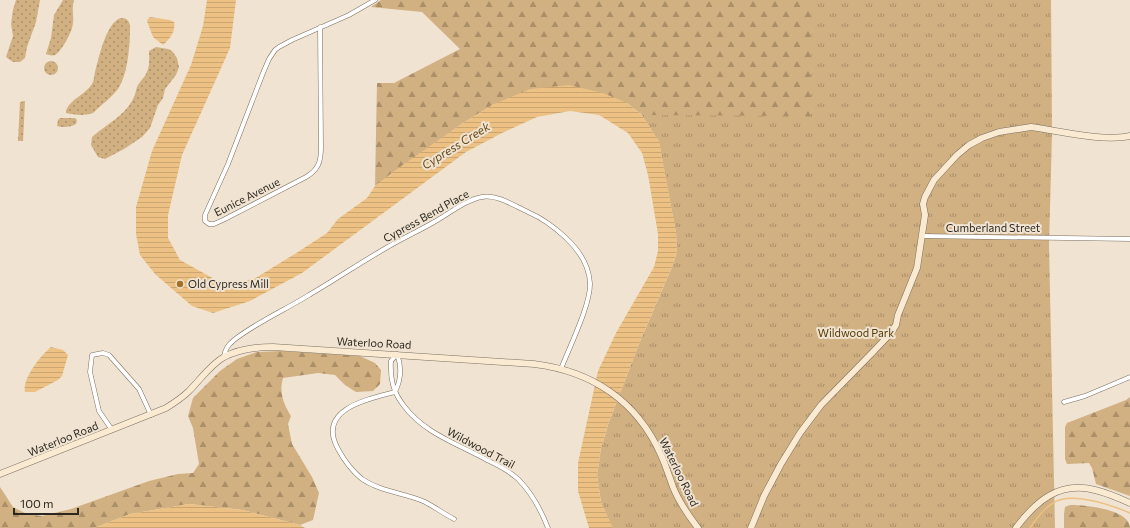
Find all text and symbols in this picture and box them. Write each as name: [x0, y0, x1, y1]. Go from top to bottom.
water label: Cypress Creek: [419, 118, 492, 172]
street label: Eunice Avenue: [212, 174, 282, 219]
street label: Cypress Bend Place: [381, 187, 471, 245]
street label: Cumberland Street: [946, 221, 1041, 234]
place label: Old Cypress Mill: [188, 277, 269, 290]
marker: Old Cypress Mill: [175, 279, 185, 289]
park label: Wildwood Park: [818, 326, 894, 339]
street label: Waterloo Road: [336, 334, 412, 351]
street label: Waterloo Road: [26, 419, 100, 459]
street label: Wildwood Trail: [445, 424, 517, 471]
street label: Waterloo Road: [657, 435, 702, 508]
scale bar: [14, 490, 78, 516]
text: 100 m: [20, 496, 54, 510]

